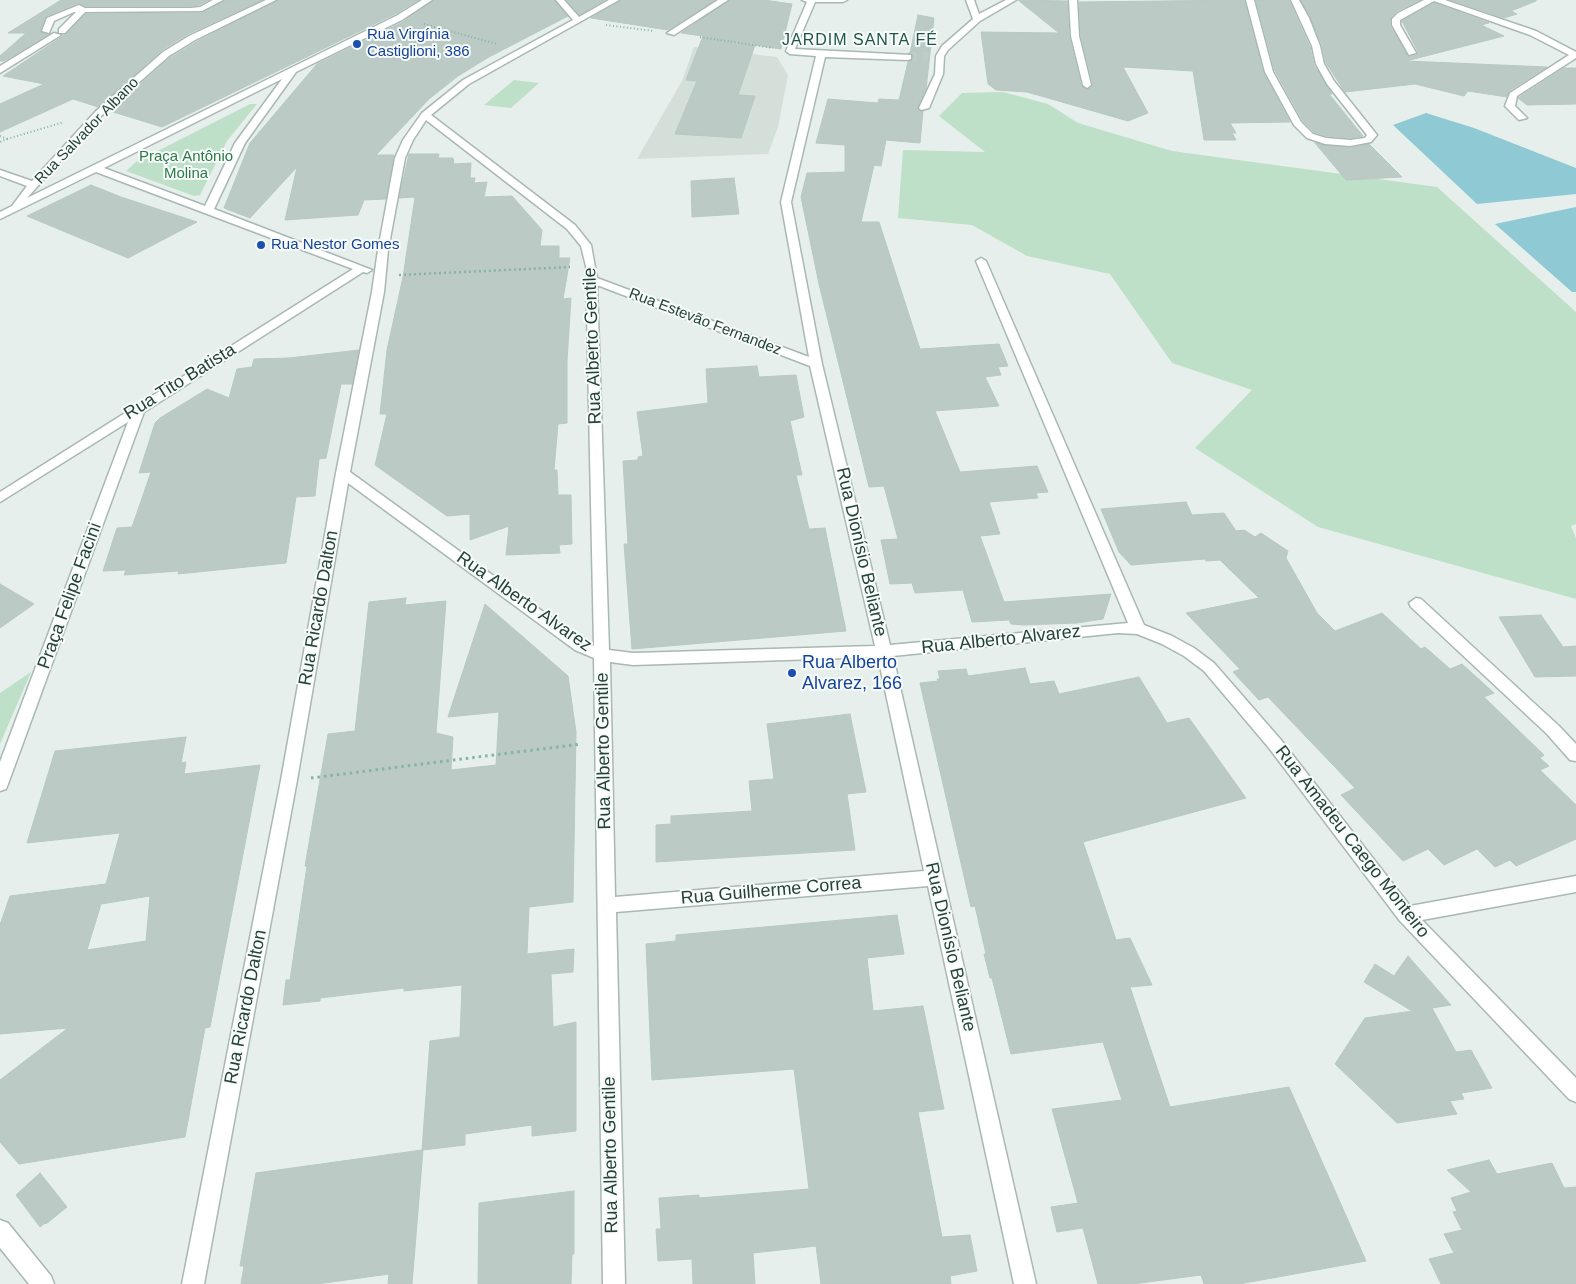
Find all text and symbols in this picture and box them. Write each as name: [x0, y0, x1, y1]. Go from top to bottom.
place label: Rua Virgínia Castiglioni, 386: [367, 26, 470, 61]
district label: JARDIM SANTA FÉ: [780, 31, 940, 51]
marker: Rua Virgínia Castiglioni, 386: [351, 38, 363, 50]
street label: Rua Salvador Albano: [31, 74, 143, 188]
park label: Praça Antônio Molina: [139, 148, 233, 183]
place label: Rua Nestor Gomes: [271, 236, 399, 254]
marker: Rua Nestor Gomes: [255, 239, 267, 251]
street label: Rua Alberto Gentile: [579, 267, 607, 425]
street label: Rua Estevão Fernandez: [626, 285, 784, 359]
street label: Rua Tito Batista: [120, 339, 240, 425]
street label: Rua Dionísio Beliante: [831, 465, 891, 639]
street label: Praça Felipe Facini: [34, 520, 106, 672]
street label: Rua Ricardo Dalton: [295, 529, 343, 687]
street label: Rua Alberto Alvarez: [452, 547, 596, 657]
street label: Rua Alberto Alvarez: [920, 621, 1082, 659]
place label: Rua Alberto Alvarez, 166: [802, 652, 902, 694]
marker: Rua Alberto Alvarez, 166: [786, 667, 798, 679]
street label: Rua Alberto Gentile: [592, 672, 616, 830]
street label: Rua Amadeu Caego Monteiro: [1270, 742, 1434, 942]
street label: Rua Dionísio Beliante: [920, 860, 980, 1034]
street label: Rua Guilherme Correa: [680, 872, 862, 910]
street label: Rua Ricardo Dalton: [220, 928, 272, 1086]
street label: Rua Alberto Gentile: [599, 1076, 623, 1234]

